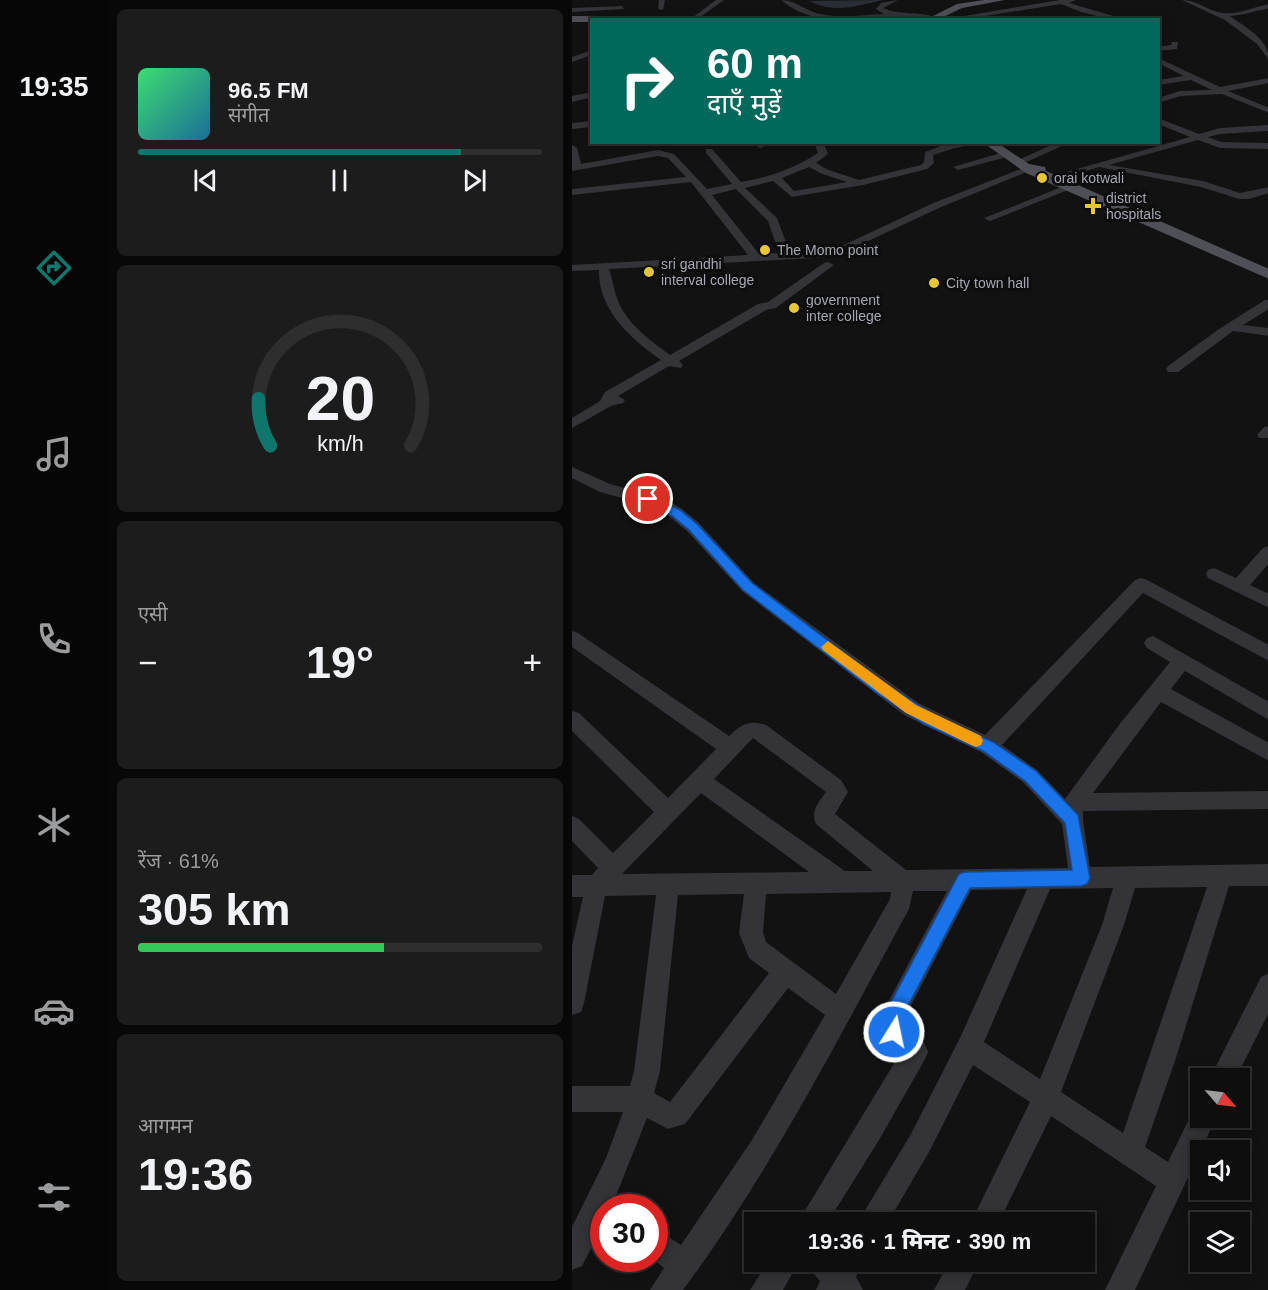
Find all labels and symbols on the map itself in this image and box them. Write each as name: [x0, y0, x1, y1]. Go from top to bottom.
place label: orai kotwali: [1054, 170, 1124, 186]
marker: orai kotwali: [1035, 171, 1049, 185]
place label: district hospitals: [1106, 190, 1161, 222]
marker: district hospitals: [1084, 197, 1102, 215]
place label: The Momo point: [777, 242, 878, 258]
marker: The Momo point: [758, 243, 772, 257]
place label: sri gandhi interval college: [661, 256, 755, 288]
marker: sri gandhi interval college: [642, 265, 656, 279]
place label: City town hall: [946, 275, 1029, 291]
marker: City town hall: [927, 276, 941, 290]
place label: government inter college: [806, 292, 882, 324]
marker: government inter college: [787, 301, 801, 315]
pin: [622, 473, 673, 524]
position arrow: [862, 1000, 926, 1064]
north arrow: [1190, 1068, 1250, 1128]
speed limit sign: 30: [590, 1194, 668, 1272]

